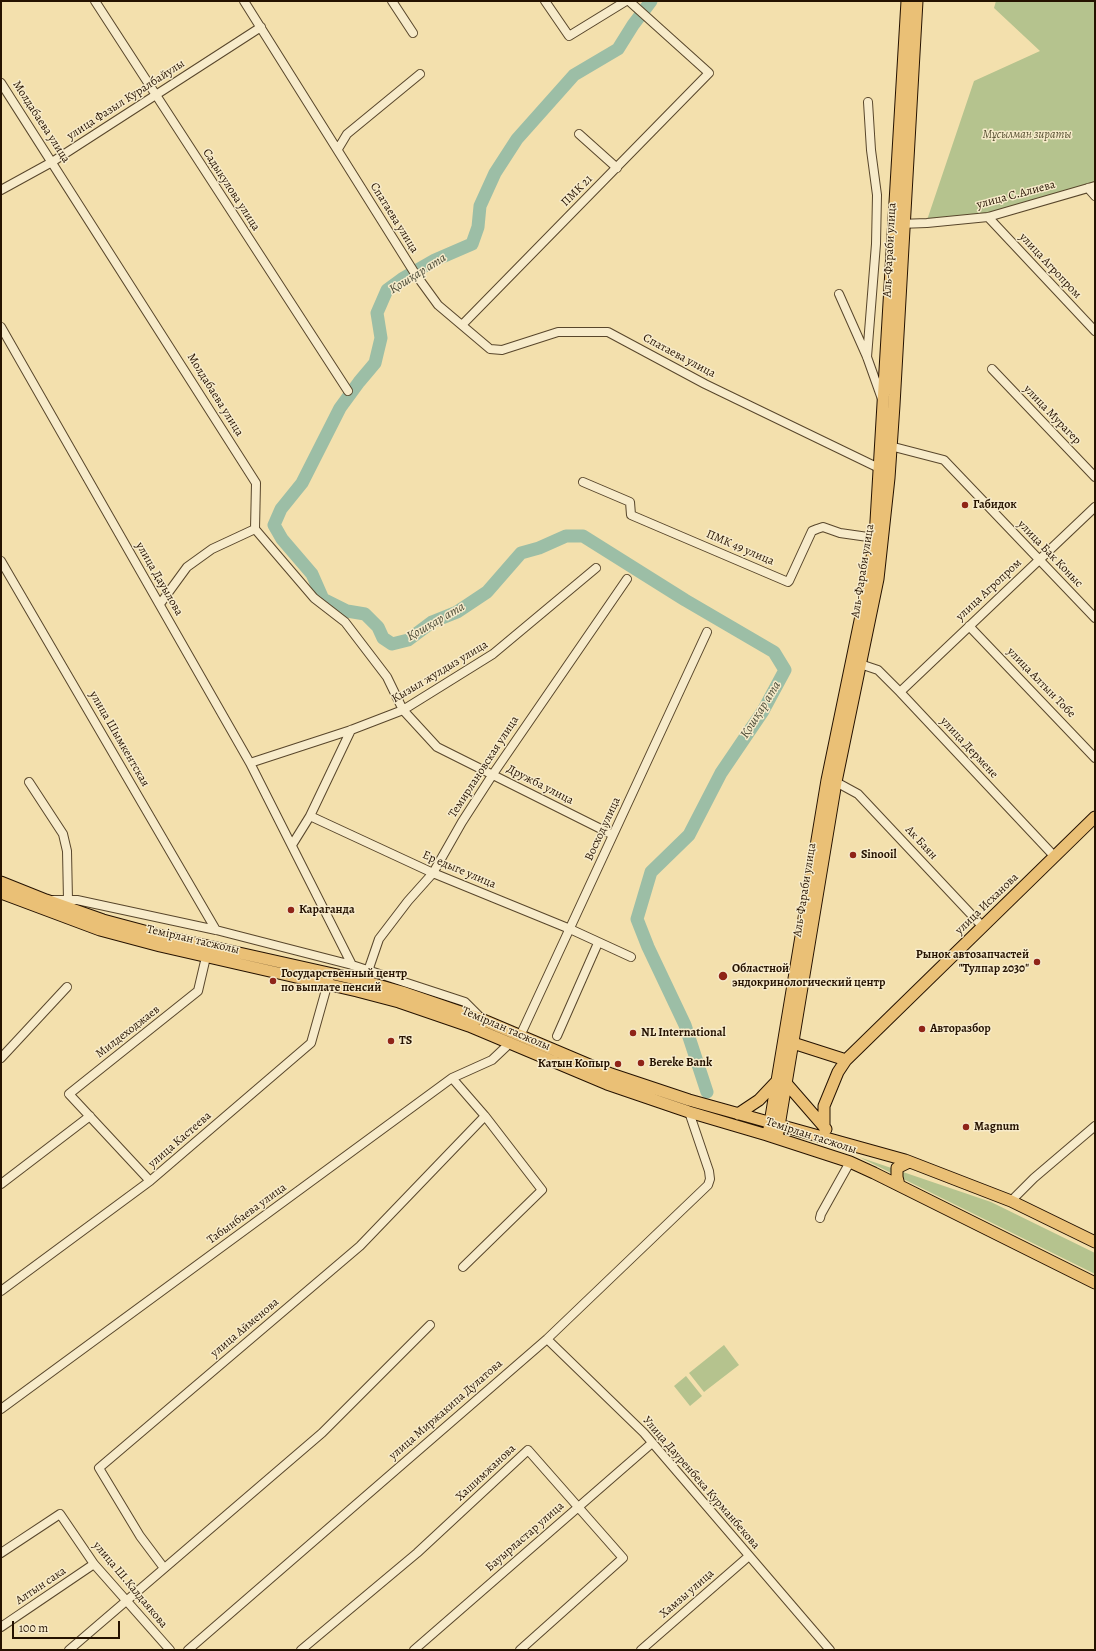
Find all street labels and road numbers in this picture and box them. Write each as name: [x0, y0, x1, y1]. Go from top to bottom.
street label: улица Фазыл Куралбайулы: [65, 57, 187, 143]
street label: Молдабаева улица: [9, 78, 73, 166]
street label: Садыкулова улица: [199, 146, 263, 234]
street label: ПМК 21: [558, 172, 596, 210]
street label: улица С.Алиева: [975, 178, 1057, 212]
street label: Спатаева улица: [367, 180, 421, 256]
street label: Аль-Фараби улица: [880, 202, 900, 298]
street label: улица Агропром: [1016, 230, 1084, 302]
street label: Спатаева улица: [640, 331, 718, 381]
street label: Молдабаева улица: [184, 351, 246, 439]
street label: улица Мурагер: [1020, 382, 1084, 448]
street label: улица Бак Коныс: [1014, 517, 1086, 591]
street label: Аль-Фараби улица: [848, 523, 878, 619]
street label: ПМК 49 улица: [704, 527, 776, 569]
street label: улица Дауылова: [132, 540, 186, 618]
street label: улица Агропром: [953, 556, 1025, 624]
street label: Кызыл жулдыз улица: [389, 638, 491, 706]
street label: улица Алтын Тобе: [1004, 645, 1078, 721]
street label: улица Шымкентская: [86, 689, 152, 789]
street label: Темирлановская улица: [446, 713, 522, 821]
street label: улица Дермене: [937, 714, 1001, 782]
street label: Дружба улица: [504, 762, 576, 808]
street label: Восход улица: [582, 795, 624, 863]
street label: Ак Баян: [902, 823, 940, 863]
street label: Аль-Фараби улица: [790, 842, 820, 938]
street label: Ер едыге улица: [420, 848, 498, 892]
street label: улица Исханова: [952, 870, 1022, 938]
street label: Темірлан тасжолы: [145, 922, 241, 958]
street label: Милдеходжаев: [93, 1003, 163, 1061]
street label: Темірлан тасжолы: [460, 1004, 552, 1054]
street label: улица Кастеева: [146, 1109, 214, 1171]
street label: Темірлан тасжолы: [764, 1115, 858, 1157]
street label: Табынбаева улица: [205, 1180, 289, 1248]
street label: улица Айменова: [208, 1295, 282, 1361]
street label: улица Миржакипа Дулатова: [386, 1357, 506, 1463]
street label: Улица Дауренбека Курманбекова: [639, 1414, 763, 1552]
street label: Хашимжанова: [453, 1442, 519, 1504]
street label: Бауырластар улица: [483, 1499, 567, 1575]
street label: улица Ш.Калдаякова: [90, 1539, 170, 1631]
street label: Алтын сака: [13, 1564, 69, 1608]
street label: Хамзы улица: [657, 1566, 717, 1622]

